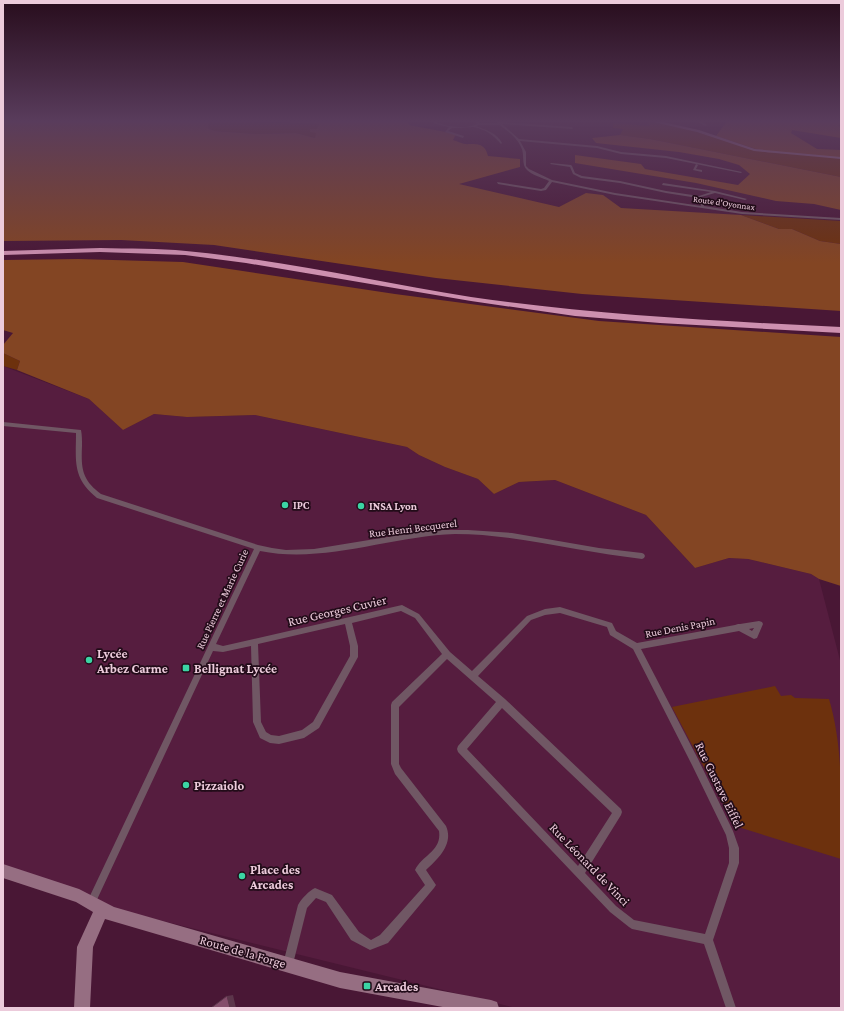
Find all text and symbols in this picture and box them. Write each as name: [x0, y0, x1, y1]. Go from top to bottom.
street label: Route d'Oyonnax: [693, 194, 756, 212]
place label: IPC: [293, 499, 310, 511]
marker: IPC: [280, 500, 290, 510]
place label: INSA Lyon: [369, 500, 418, 512]
marker: INSA Lyon: [356, 501, 366, 511]
street label: Rue Henri Becquerel: [368, 517, 458, 540]
street label: Rue Pierre et Marie Curie: [194, 547, 250, 651]
street label: Rue Georges Cuvier: [286, 592, 388, 629]
street label: Rue Denis Papin: [644, 614, 716, 641]
place label: Lycée Arbez Carme: [96, 646, 168, 676]
marker: Lycée Arbez Carme: [84, 655, 94, 665]
place label: Bellignat Lycée: [194, 661, 277, 676]
marker: Bellignat Lycée: [181, 663, 191, 673]
street label: Rue Gustave Eiffel: [692, 740, 747, 831]
place label: Pizzaiolo: [194, 778, 245, 793]
marker: Pizzaiolo: [181, 780, 191, 790]
street label: Rue Léonard de Vinci: [546, 820, 633, 909]
place label: Place des Arcades: [249, 862, 300, 892]
marker: Place des Arcades: [237, 871, 247, 881]
street label: Route de la Forge: [198, 932, 288, 971]
place label: Arcades: [374, 979, 418, 994]
marker: Arcades: [362, 981, 372, 991]

